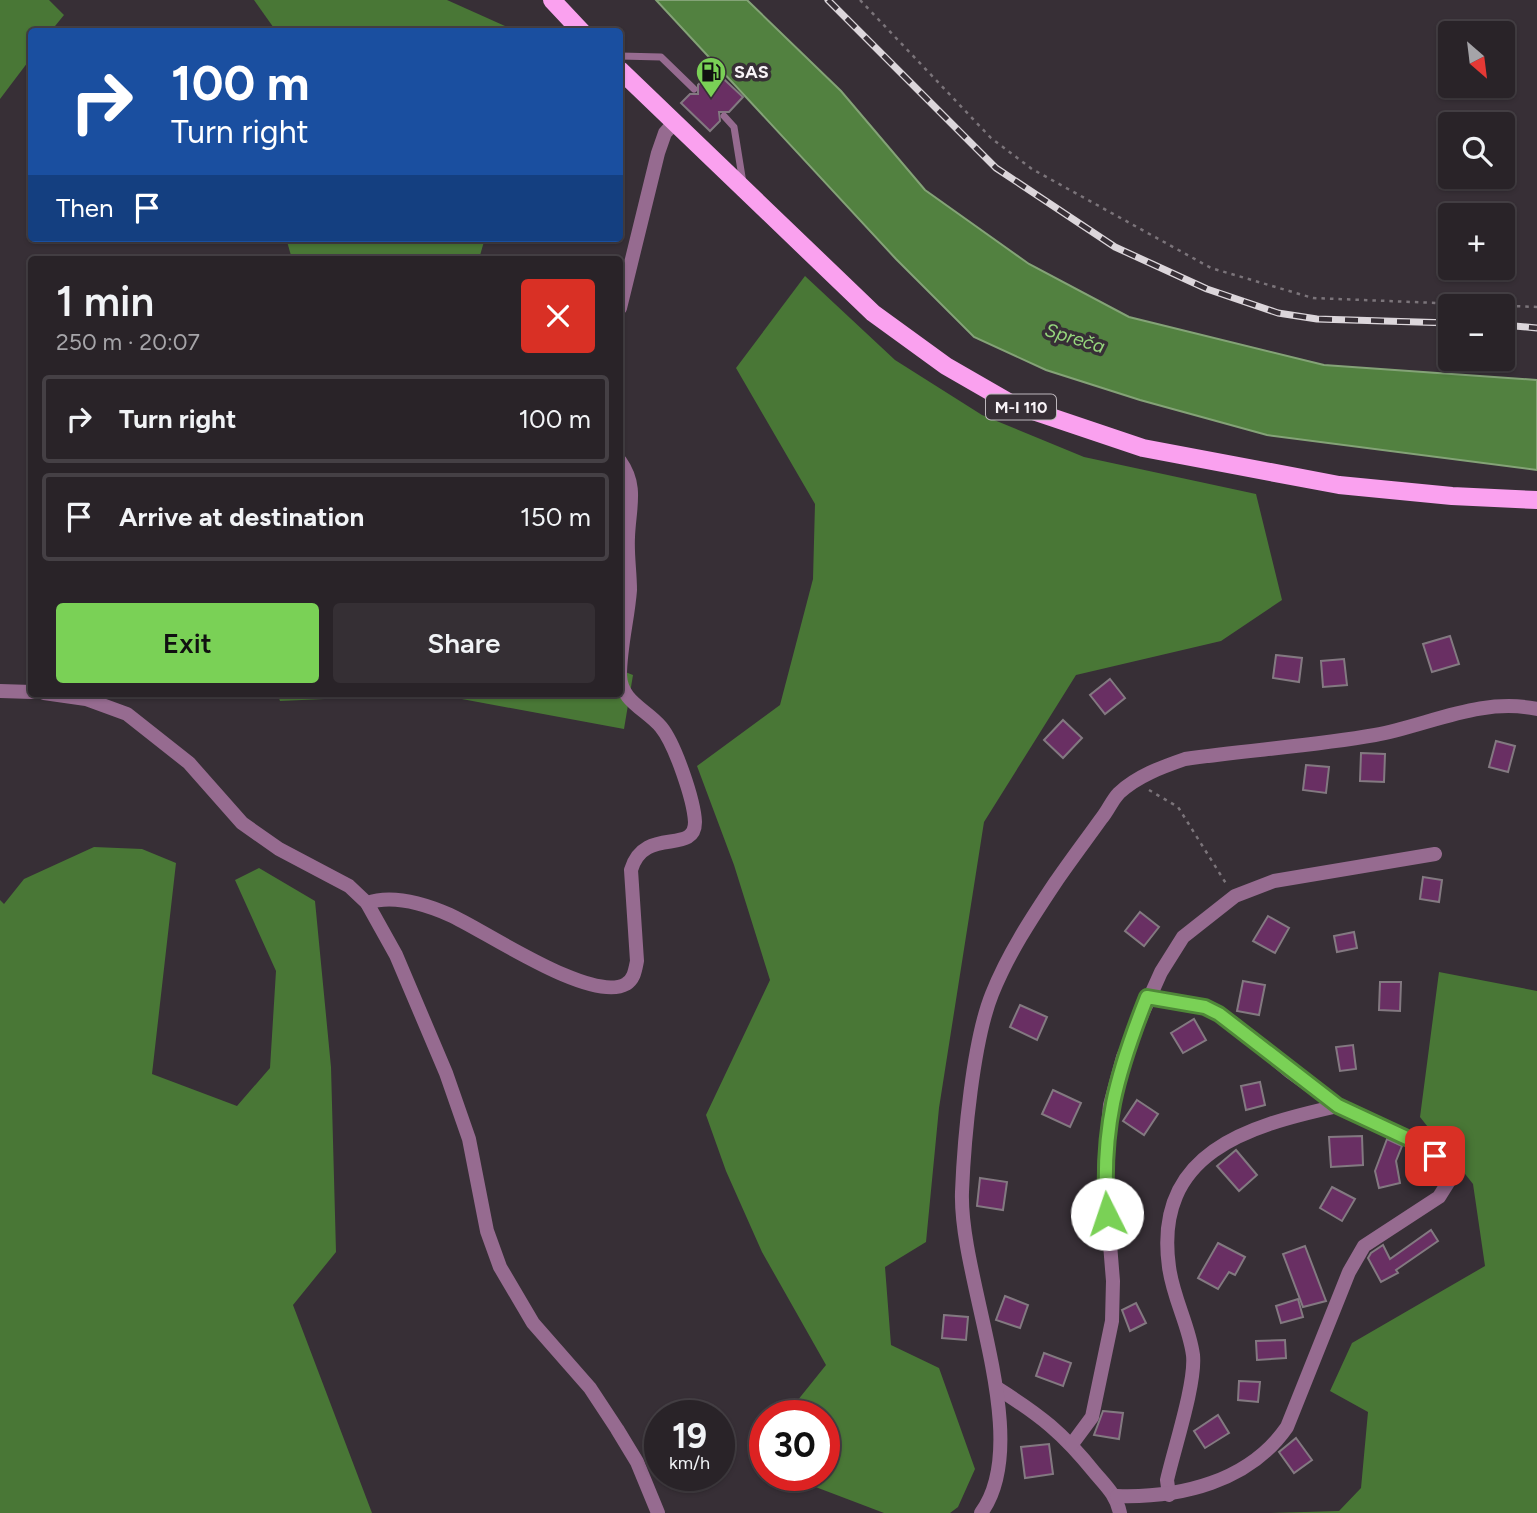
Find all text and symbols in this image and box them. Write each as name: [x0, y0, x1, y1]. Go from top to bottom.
north arrow: [1438, 21, 1516, 98]
map controls: [1438, 21, 1515, 371]
text: 100 m: [171, 53, 310, 112]
fuel station icon: SAS: [694, 55, 728, 99]
icon: right: [56, 56, 147, 147]
place label: SAS: [734, 61, 769, 83]
button: search: [1438, 112, 1515, 189]
text: Turn right: [171, 113, 309, 151]
icon: arrive: [128, 189, 166, 227]
text: Then: [56, 192, 114, 224]
button: +: [1438, 203, 1515, 280]
text: 1 min: [56, 276, 154, 327]
button: close: [521, 279, 595, 353]
button: −: [1438, 294, 1515, 371]
water label: Spreča: [1042, 318, 1108, 358]
text: 250 m · 20:07: [56, 328, 200, 356]
road number: M-I 110: [986, 394, 1056, 420]
icon: right: [60, 400, 98, 438]
text: Turn right: [119, 403, 236, 435]
text: 100 m: [518, 403, 591, 435]
icon: arrive: [60, 498, 98, 536]
text: Arrive at destination: [119, 501, 364, 533]
text: 150 m: [520, 501, 591, 533]
button: Exit: [56, 603, 319, 683]
button: Share: [333, 603, 595, 683]
pin: [1405, 1126, 1465, 1186]
icon: arrive: [1416, 1137, 1454, 1175]
position arrow: [1070, 1177, 1144, 1251]
speed limit sign: 30: [749, 1400, 840, 1491]
text: 19: [672, 1415, 707, 1457]
text: km/h: [669, 1452, 710, 1474]

